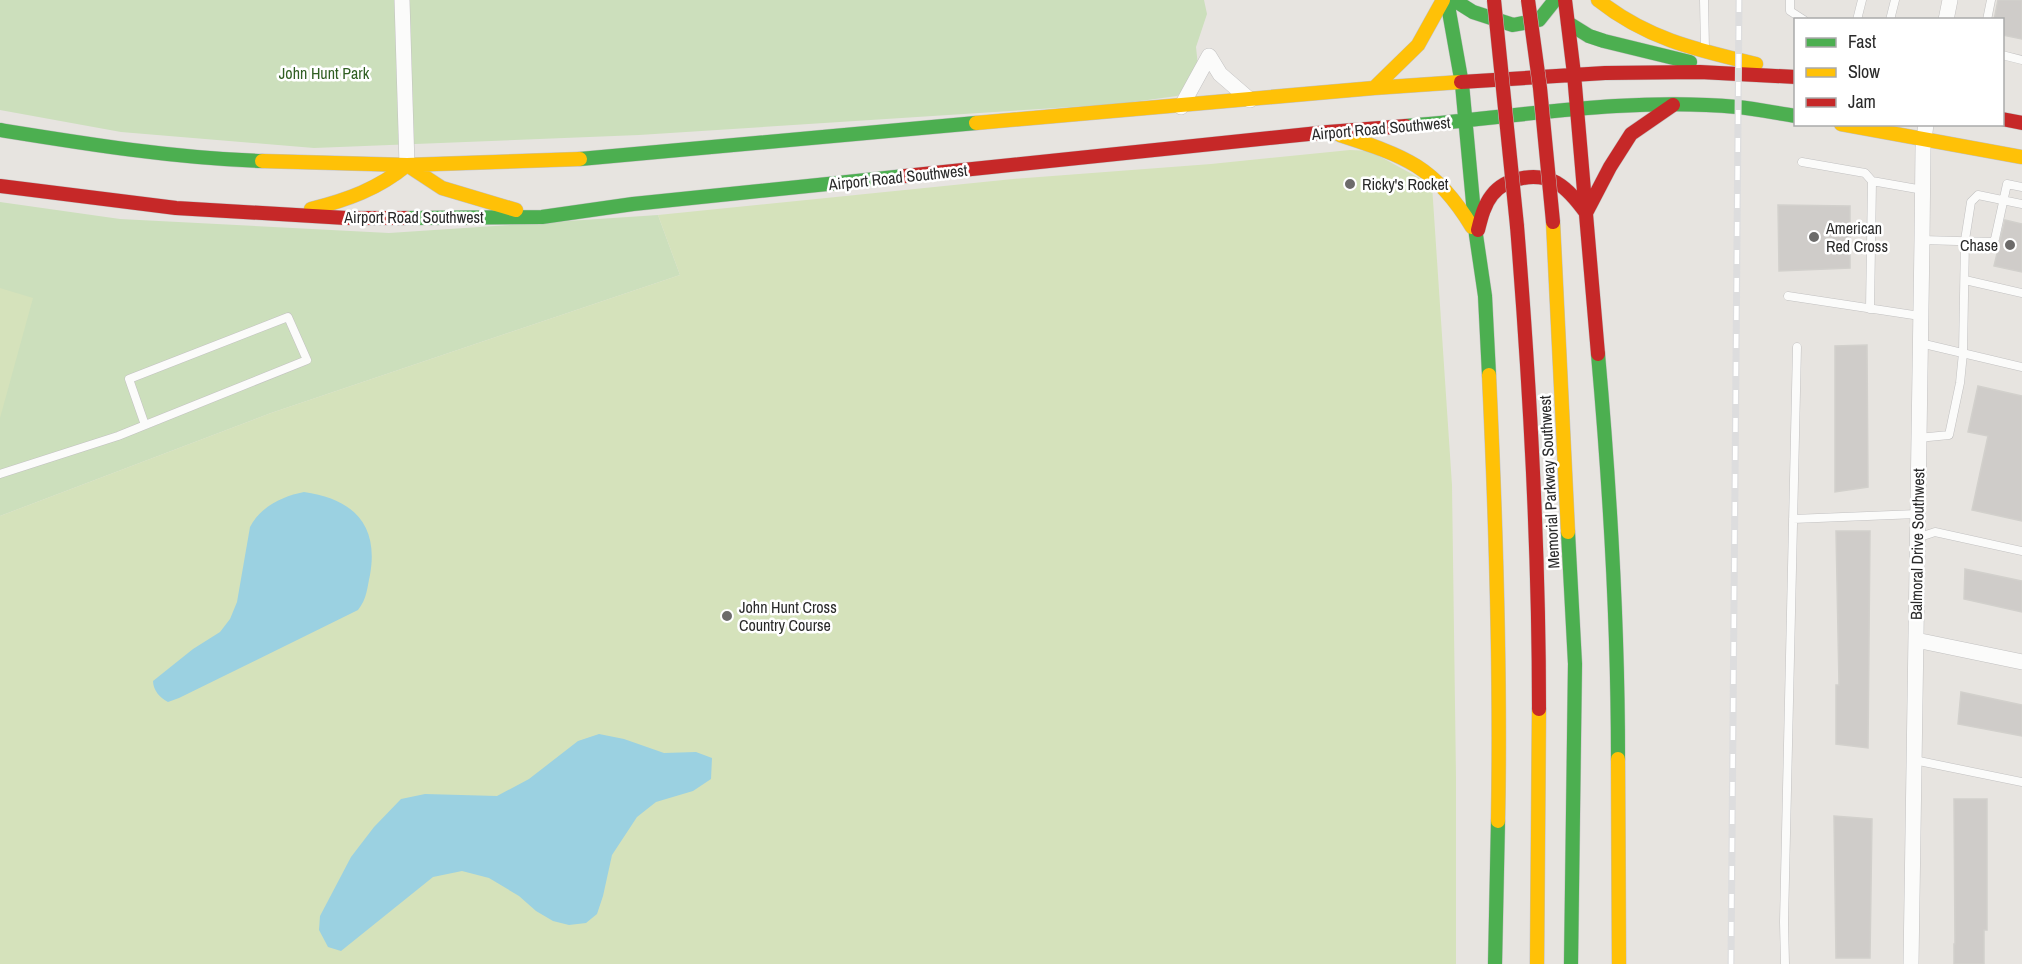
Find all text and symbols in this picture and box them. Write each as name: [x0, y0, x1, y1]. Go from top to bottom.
legend: [1794, 18, 2004, 126]
text: Fast: [1848, 29, 1876, 54]
text: Slow: [1848, 59, 1880, 84]
park label: John Hunt Park: [279, 62, 370, 84]
text: Jam: [1848, 89, 1876, 114]
street label: Airport Road Southwest: [1310, 111, 1452, 145]
street label: Airport Road Southwest: [827, 159, 969, 195]
place label: Ricky's Rocket: [1362, 173, 1449, 195]
marker: Ricky's Rocket: [1343, 177, 1357, 191]
street label: Airport Road Southwest: [343, 206, 484, 228]
place label: American Red Cross: [1825, 217, 1888, 257]
marker: American Red Cross: [1807, 230, 1821, 244]
place label: Chase: [1960, 234, 1998, 256]
marker: Chase: [2003, 238, 2017, 252]
street label: Memorial Parkway Southwest: [1533, 394, 1565, 569]
street label: Balmoral Drive Southwest: [1905, 468, 1929, 620]
place label: John Hunt Cross Country Course: [739, 596, 837, 636]
marker: John Hunt Cross Country Course: [720, 609, 734, 623]

